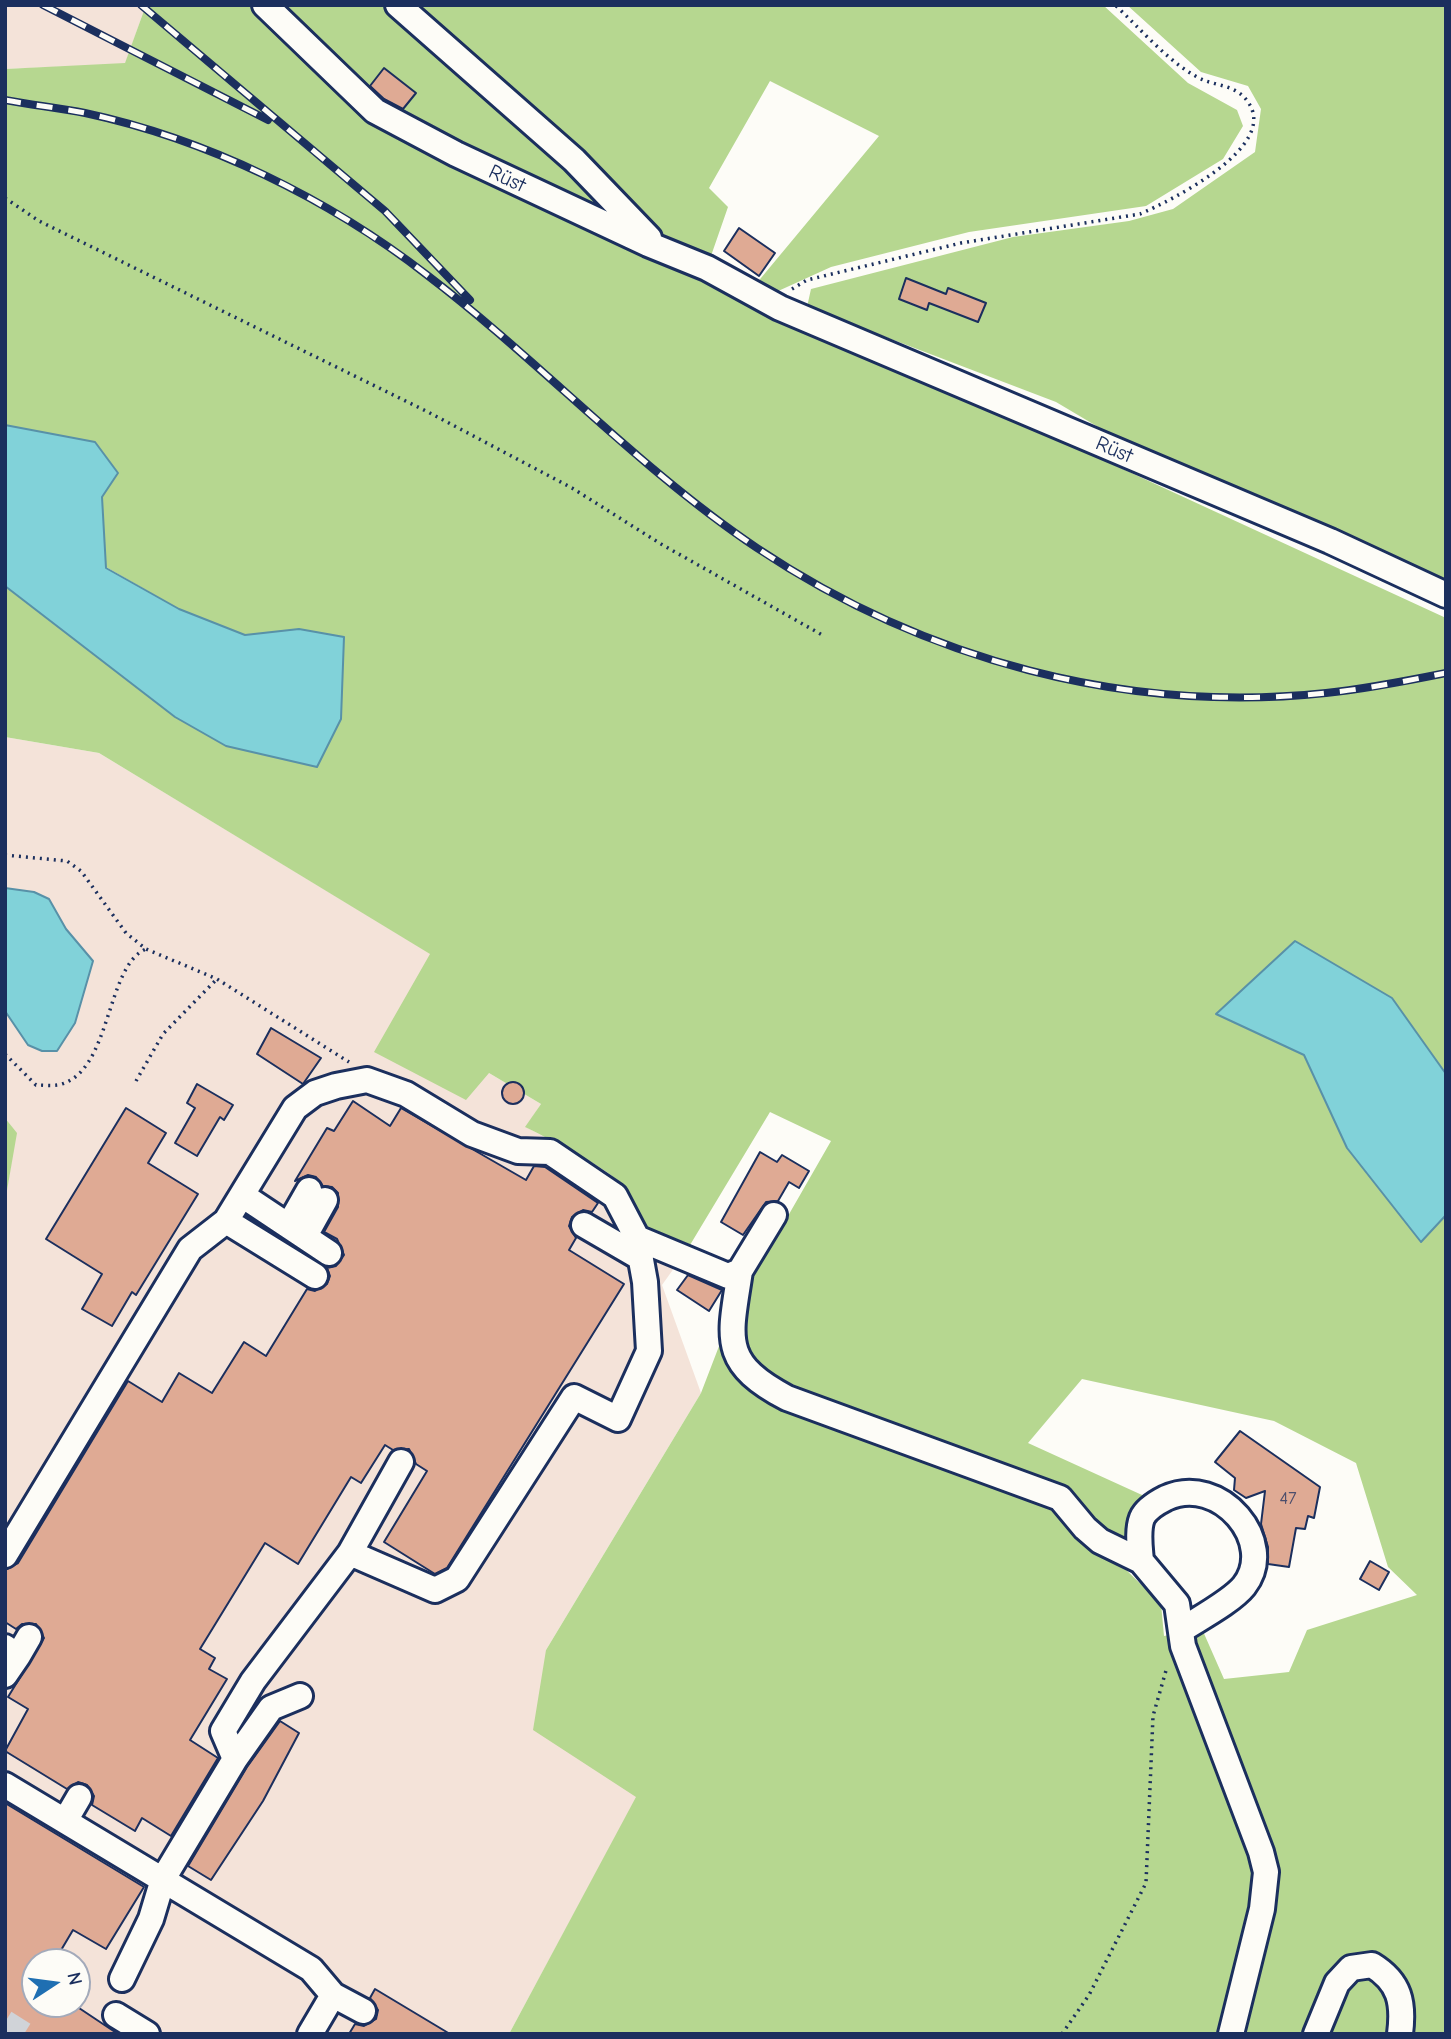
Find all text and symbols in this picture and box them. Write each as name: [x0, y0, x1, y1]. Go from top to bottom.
street label: Rüst: [484, 160, 530, 198]
street label: Rüst: [1092, 431, 1136, 469]
house number: 47: [1279, 1488, 1297, 1510]
north arrow: [21, 1948, 91, 2018]
text: N: [62, 1970, 87, 1987]

